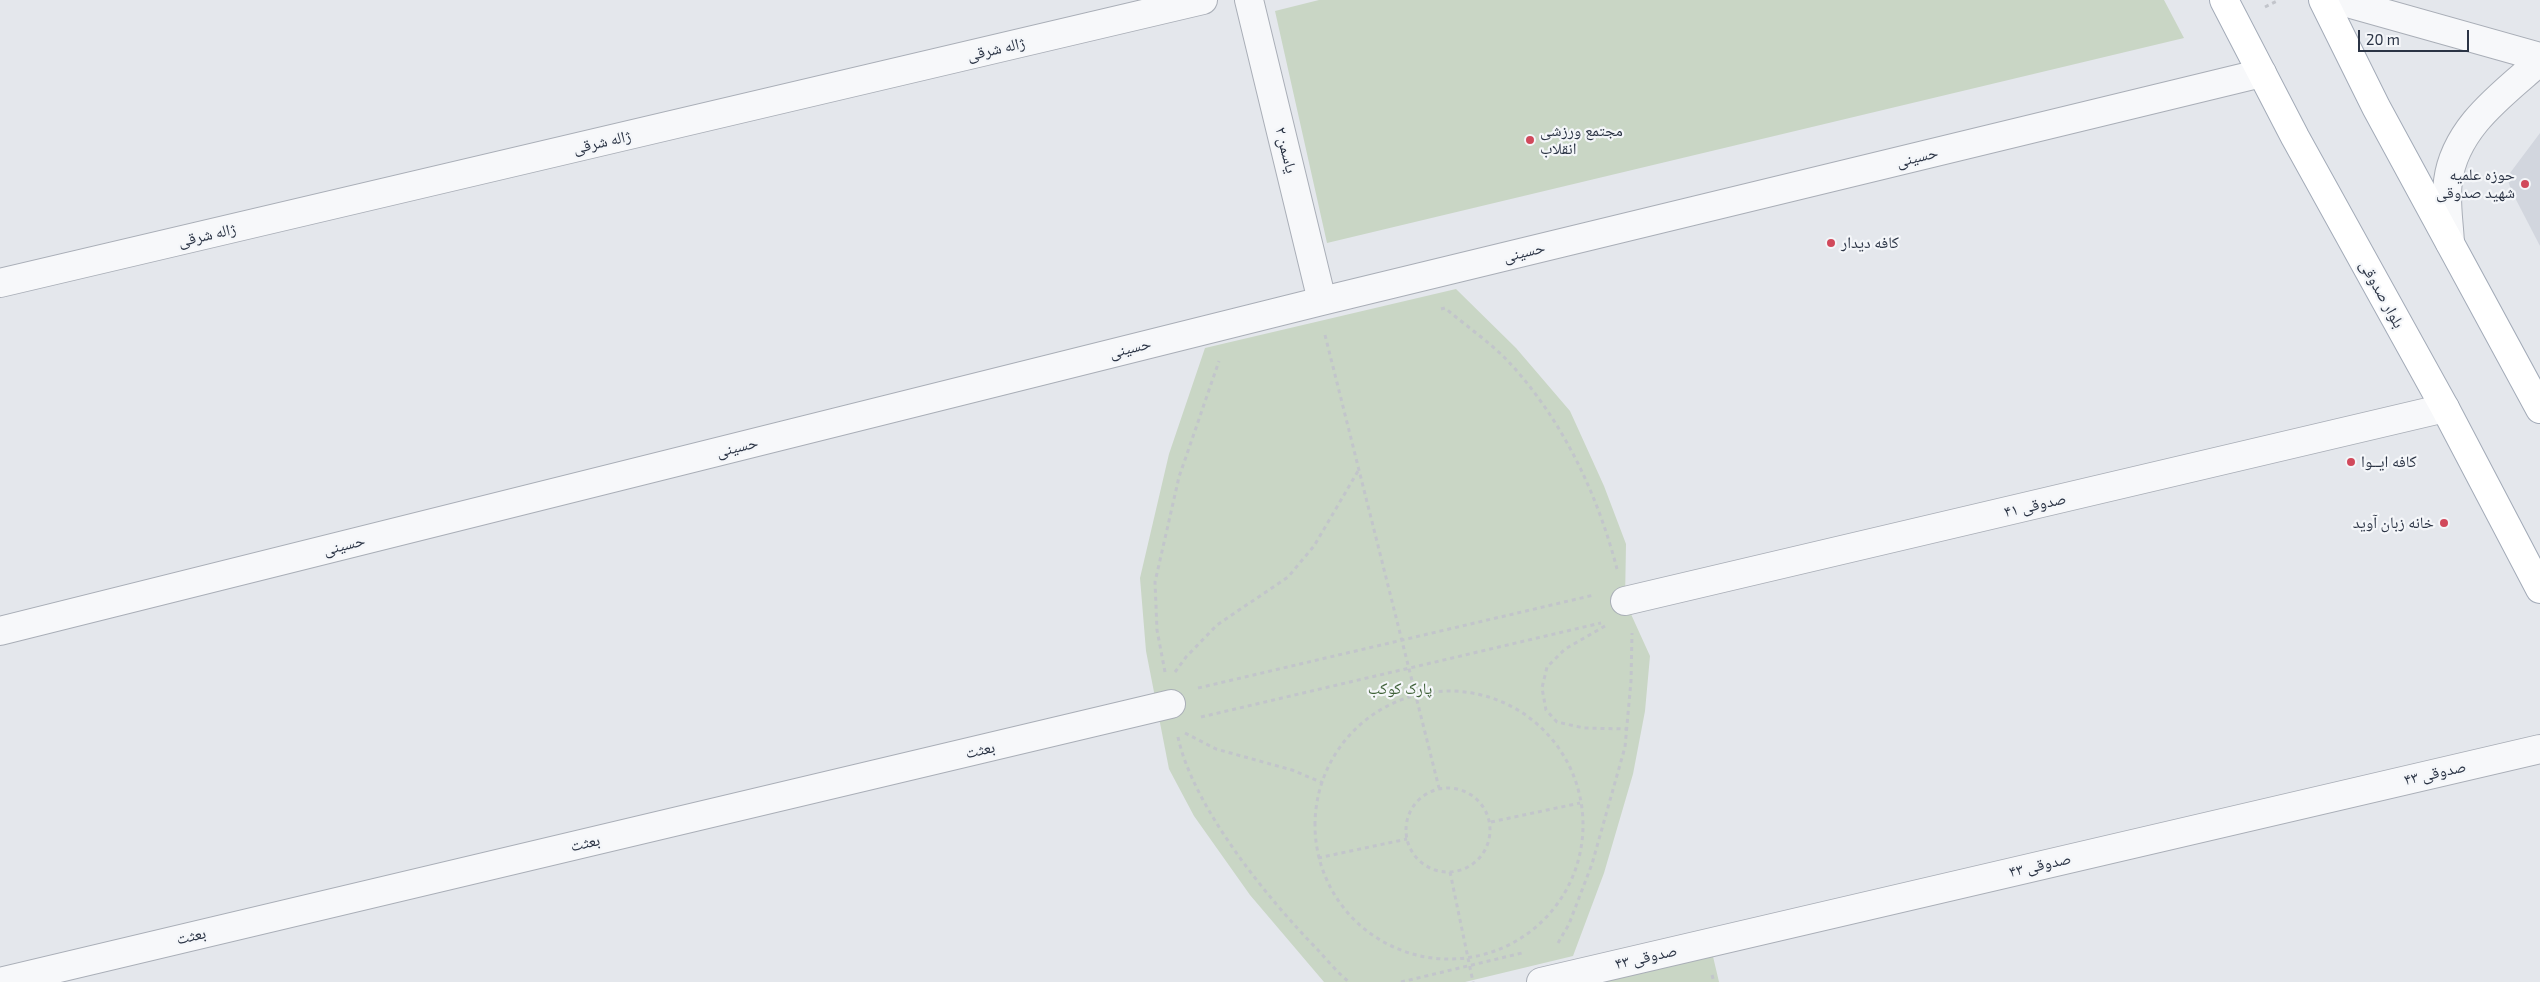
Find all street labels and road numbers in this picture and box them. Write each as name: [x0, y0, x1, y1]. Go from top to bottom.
street label: ژاله شرقی: [965, 33, 1027, 65]
street label: یاسمن ۲: [1271, 125, 1301, 175]
street label: ژاله شرقی: [571, 126, 633, 158]
street label: حسینی: [1894, 143, 1940, 171]
street label: ژاله شرقی: [176, 219, 238, 251]
street label: حسینی: [1501, 238, 1547, 266]
street label: بلوار صدوقی: [2355, 257, 2409, 331]
street label: حسینی: [1107, 334, 1153, 362]
street label: حسینی: [714, 433, 760, 461]
street label: صدوقی ۴۱: [2002, 489, 2068, 521]
street label: حسینی: [321, 531, 367, 559]
street label: بعثت: [963, 737, 997, 763]
street label: صدوقی ۴۳: [2402, 757, 2468, 789]
street label: بعثت: [568, 830, 602, 856]
street label: صدوقی ۴۳: [2007, 849, 2073, 881]
street label: بعثت: [174, 923, 208, 949]
street label: صدوقی ۴۳: [1613, 941, 1679, 973]

